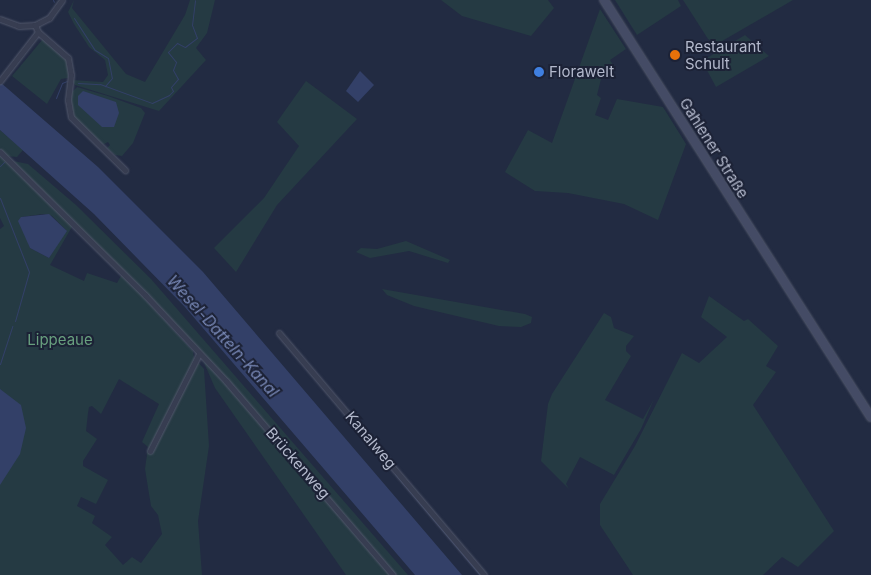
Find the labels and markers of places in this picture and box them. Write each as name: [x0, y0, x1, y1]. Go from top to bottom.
place label: Restaurant Schult: [685, 37, 761, 72]
marker: Restaurant Schult: [669, 49, 681, 61]
place label: Florawelt: [549, 63, 614, 81]
marker: Florawelt: [533, 66, 545, 78]

